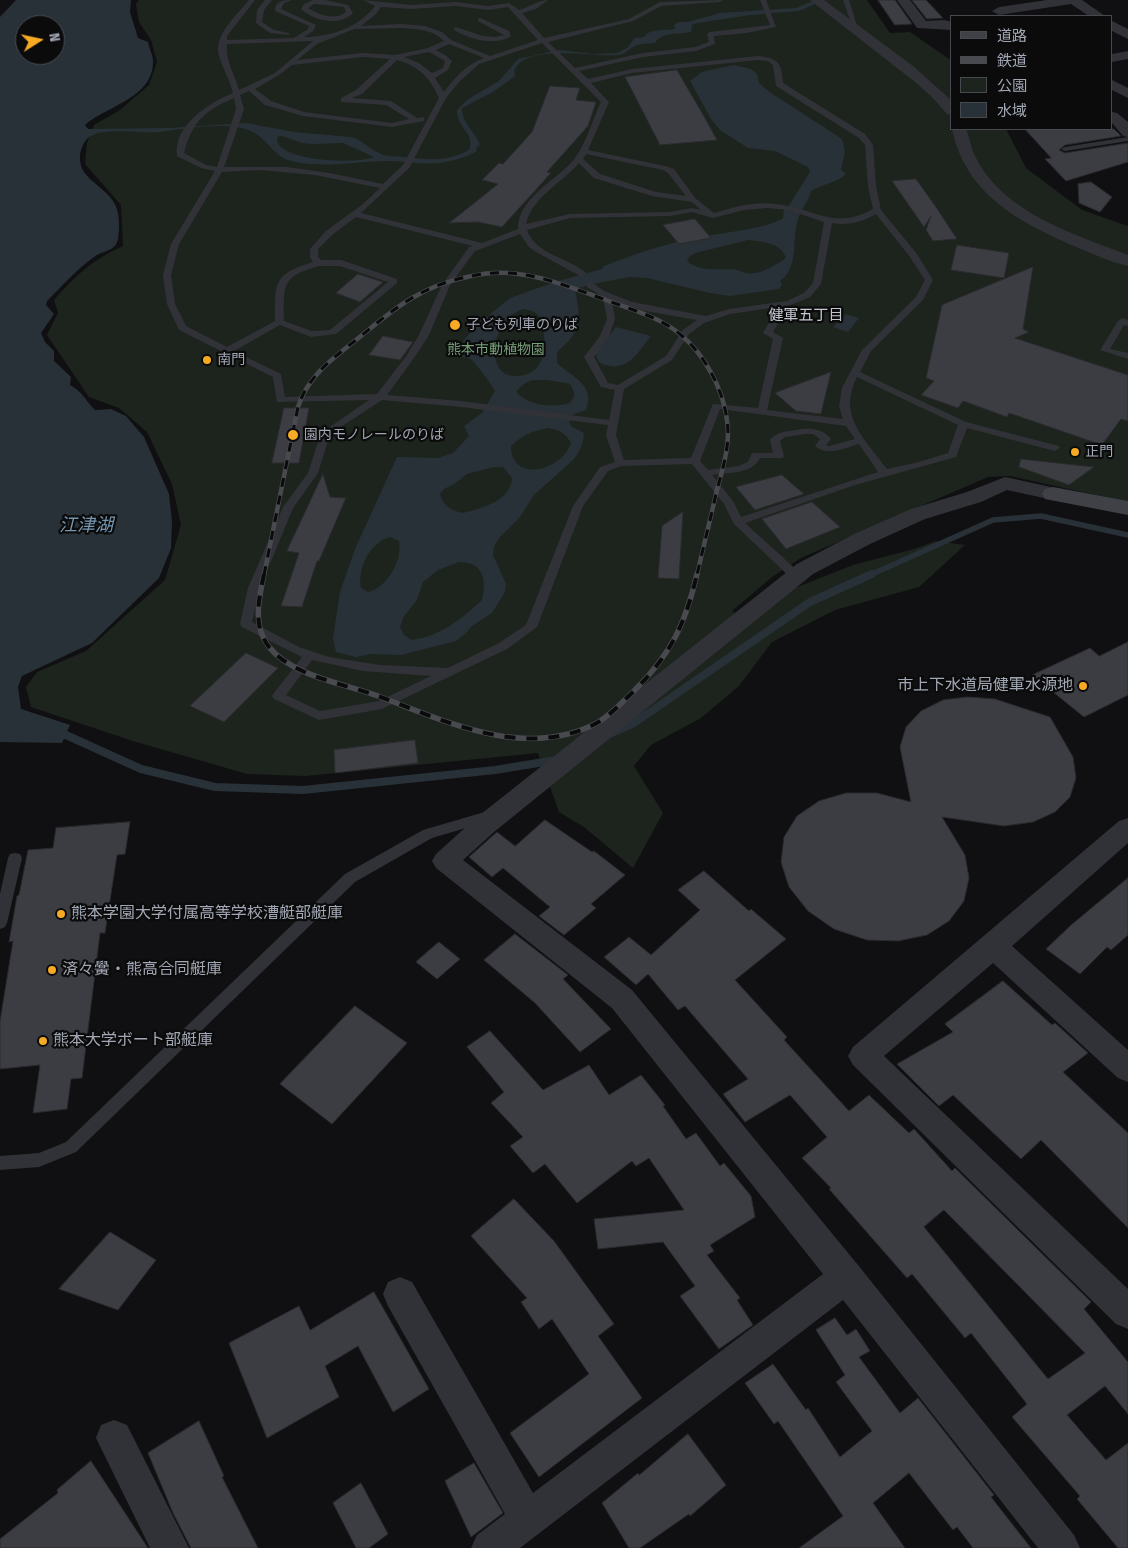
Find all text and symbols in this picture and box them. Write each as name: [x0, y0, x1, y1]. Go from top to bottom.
north arrow: [15, 15, 65, 65]
legend: [950, 15, 1113, 130]
text: 道路: [997, 27, 1027, 45]
text: N: [45, 32, 63, 43]
text: 鉄道: [997, 52, 1027, 70]
text: 公園: [997, 77, 1027, 95]
text: 水域: [997, 102, 1027, 120]
district label: 健軍五丁目: [769, 307, 843, 325]
place label: 子ども列車のりば: [466, 317, 578, 333]
marker: 子ども列車のりば: [448, 318, 462, 332]
park label: 熊本市動植物園: [447, 342, 545, 358]
place label: 南門: [217, 352, 245, 368]
marker: 南門: [201, 354, 213, 366]
place label: 園内モノレールのりば: [304, 427, 444, 443]
marker: 園内モノレールのりば: [286, 428, 300, 442]
place label: 正門: [1085, 444, 1113, 460]
marker: 正門: [1069, 446, 1081, 458]
water label: 江津湖: [59, 515, 113, 537]
place label: 市上下水道局健軍水源地: [897, 676, 1073, 696]
marker: 市上下水道局健軍水源地: [1077, 680, 1089, 692]
place label: 熊本学園大学付属高等学校漕艇部艇庫: [71, 904, 343, 924]
marker: 熊本学園大学付属高等学校漕艇部艇庫: [55, 908, 67, 920]
place label: 済々黌・熊高合同艇庫: [62, 960, 222, 980]
marker: 済々黌・熊高合同艇庫: [46, 964, 58, 976]
place label: 熊本大学ボート部艇庫: [53, 1031, 213, 1051]
marker: 熊本大学ボート部艇庫: [37, 1035, 49, 1047]

